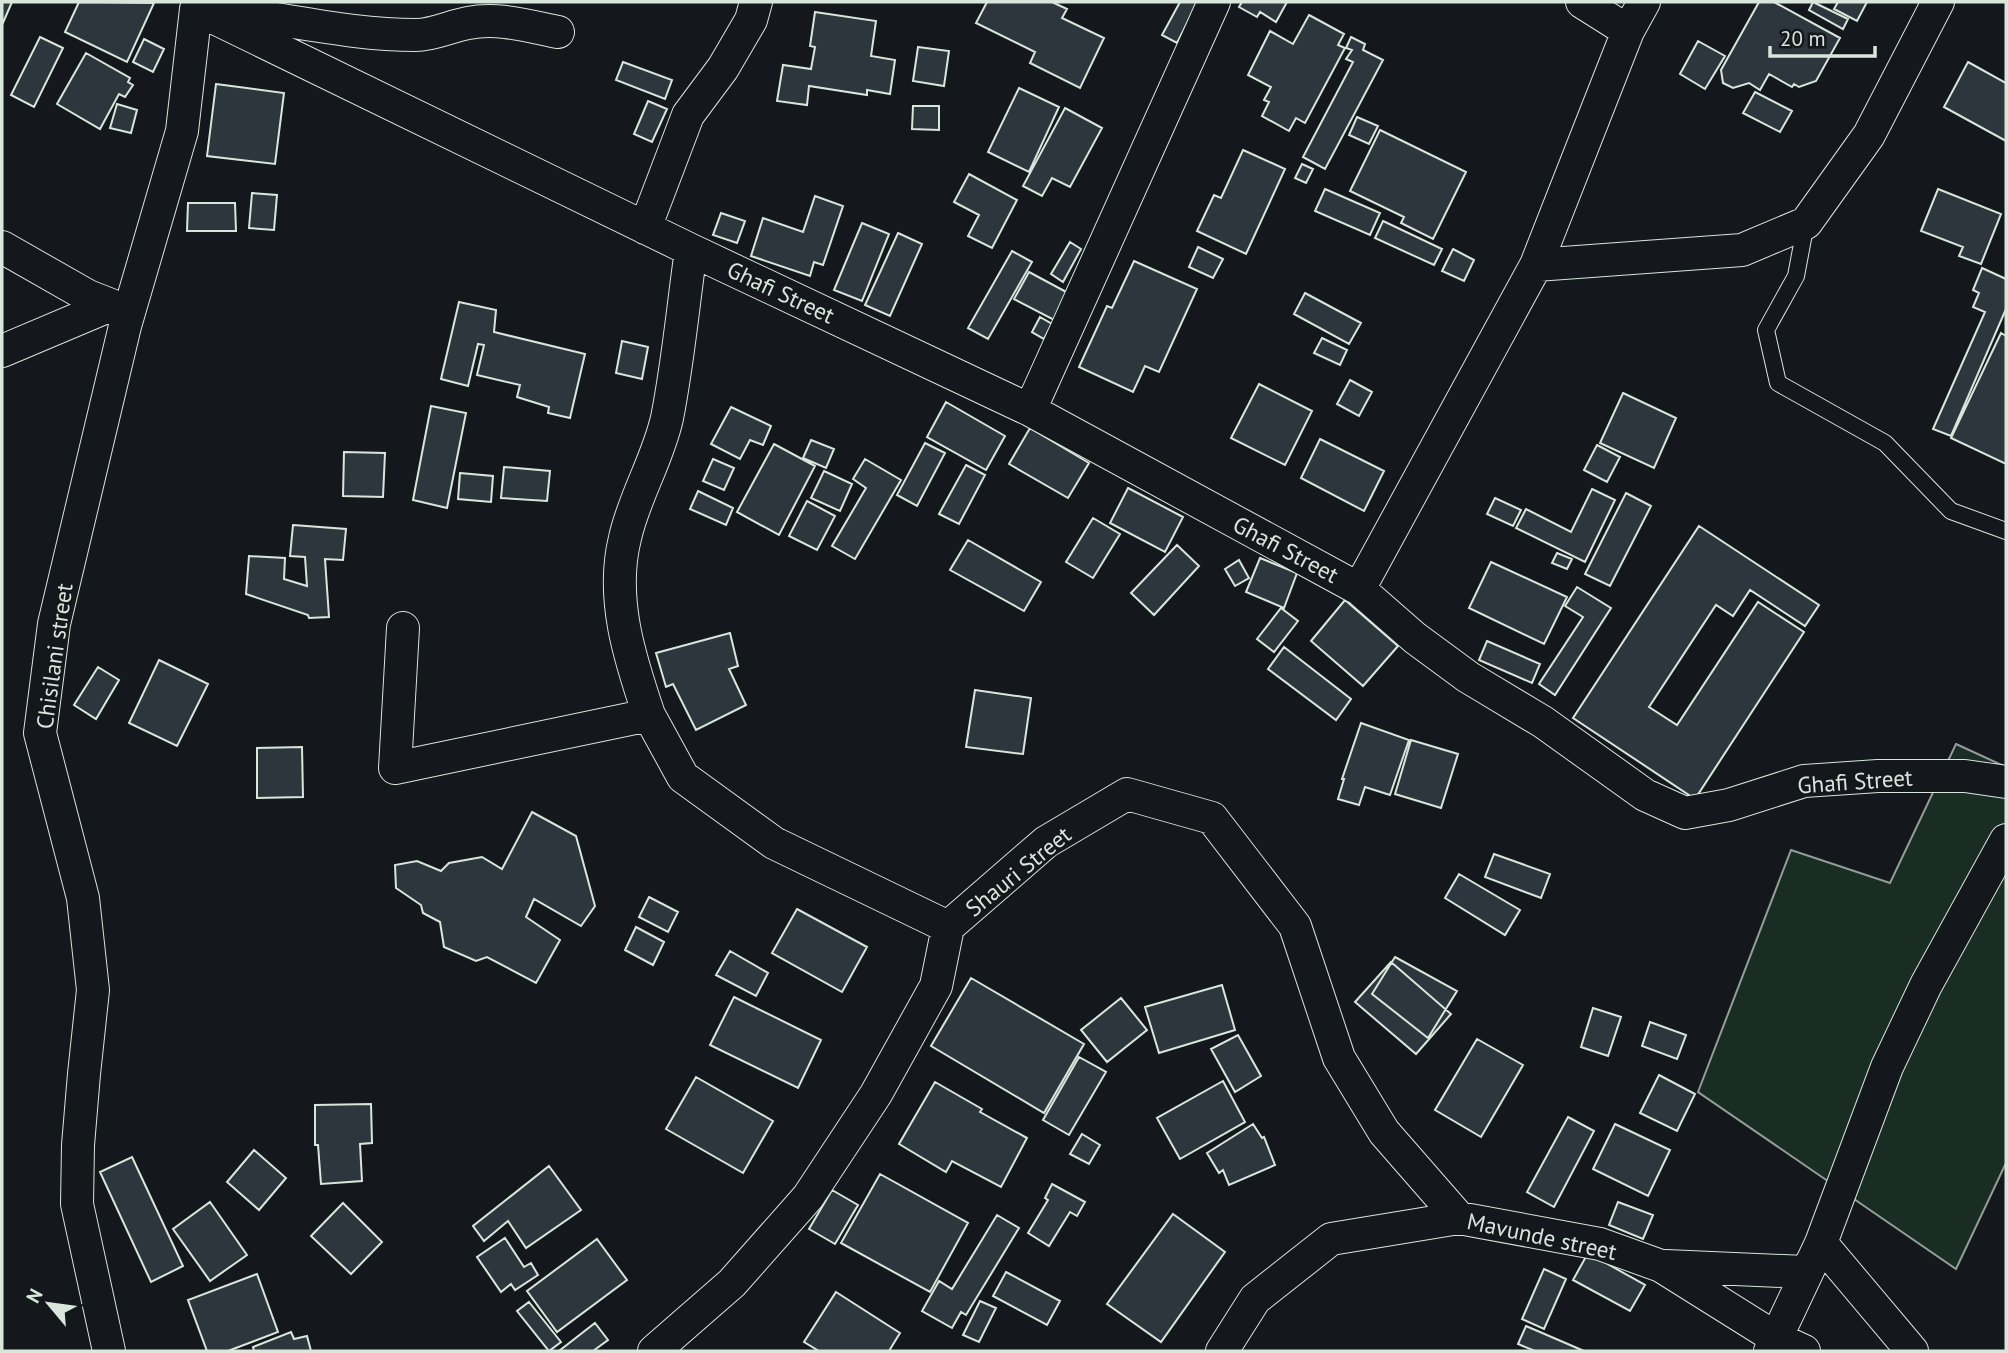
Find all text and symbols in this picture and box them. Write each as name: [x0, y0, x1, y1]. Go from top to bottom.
scale bar: [1770, 14, 1875, 58]
text: 20 m: [1780, 25, 1826, 52]
street label: Ghafi Street: [723, 254, 840, 330]
street label: Ghafi Street: [1228, 509, 1344, 589]
street label: Chisilani street: [29, 581, 79, 731]
street label: Ghafi Street: [1796, 762, 1914, 799]
street label: Shauri Street: [959, 819, 1077, 922]
street label: Mavunde street: [1465, 1206, 1620, 1266]
north arrow: [14, 1269, 84, 1339]
text: N: [21, 1284, 48, 1307]

